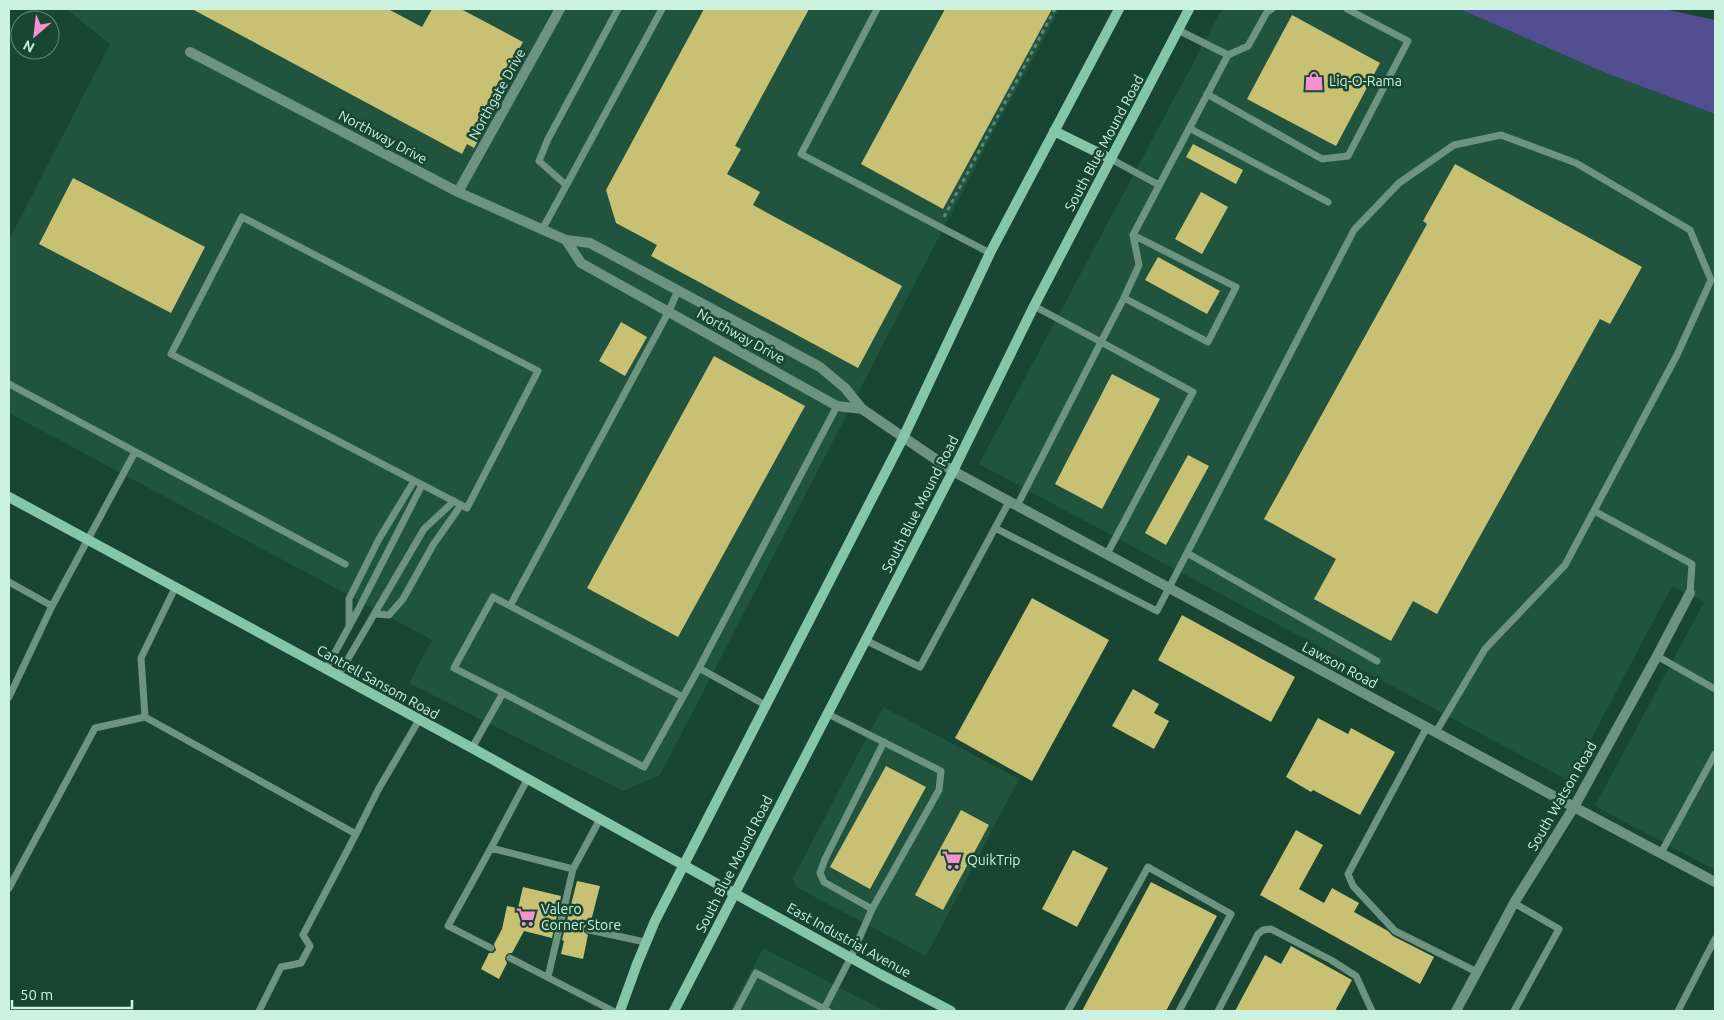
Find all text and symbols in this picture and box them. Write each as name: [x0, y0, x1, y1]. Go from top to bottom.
north arrow: [10, 10, 60, 60]
text: N: [21, 37, 37, 56]
street label: Northgate Drive: [465, 46, 529, 142]
shop icon: Liq-O-Rama: [1303, 70, 1325, 92]
street label: South Blue Mound Road: [1061, 72, 1147, 214]
place label: Liq-O-Rama: [1329, 73, 1402, 89]
street label: Northway Drive: [336, 107, 430, 167]
street label: Northway Drive: [694, 305, 788, 367]
street label: South Blue Mound Road: [878, 433, 962, 575]
street label: Lawson Road: [1300, 638, 1380, 692]
street label: Cantrell Sansom Road: [314, 642, 442, 722]
street label: South Watson Road: [1524, 739, 1600, 853]
street label: South Blue Mound Road: [692, 793, 776, 935]
supermarket icon: QuikTrip: [941, 849, 963, 871]
place label: QuikTrip: [967, 852, 1021, 868]
street label: East Industrial Avenue: [784, 899, 914, 981]
place label: Valero Corner Store: [541, 901, 621, 933]
supermarket icon: Valero Corner Store: [515, 906, 537, 928]
scale bar: [12, 978, 132, 1010]
text: 50 m: [20, 986, 53, 1003]

